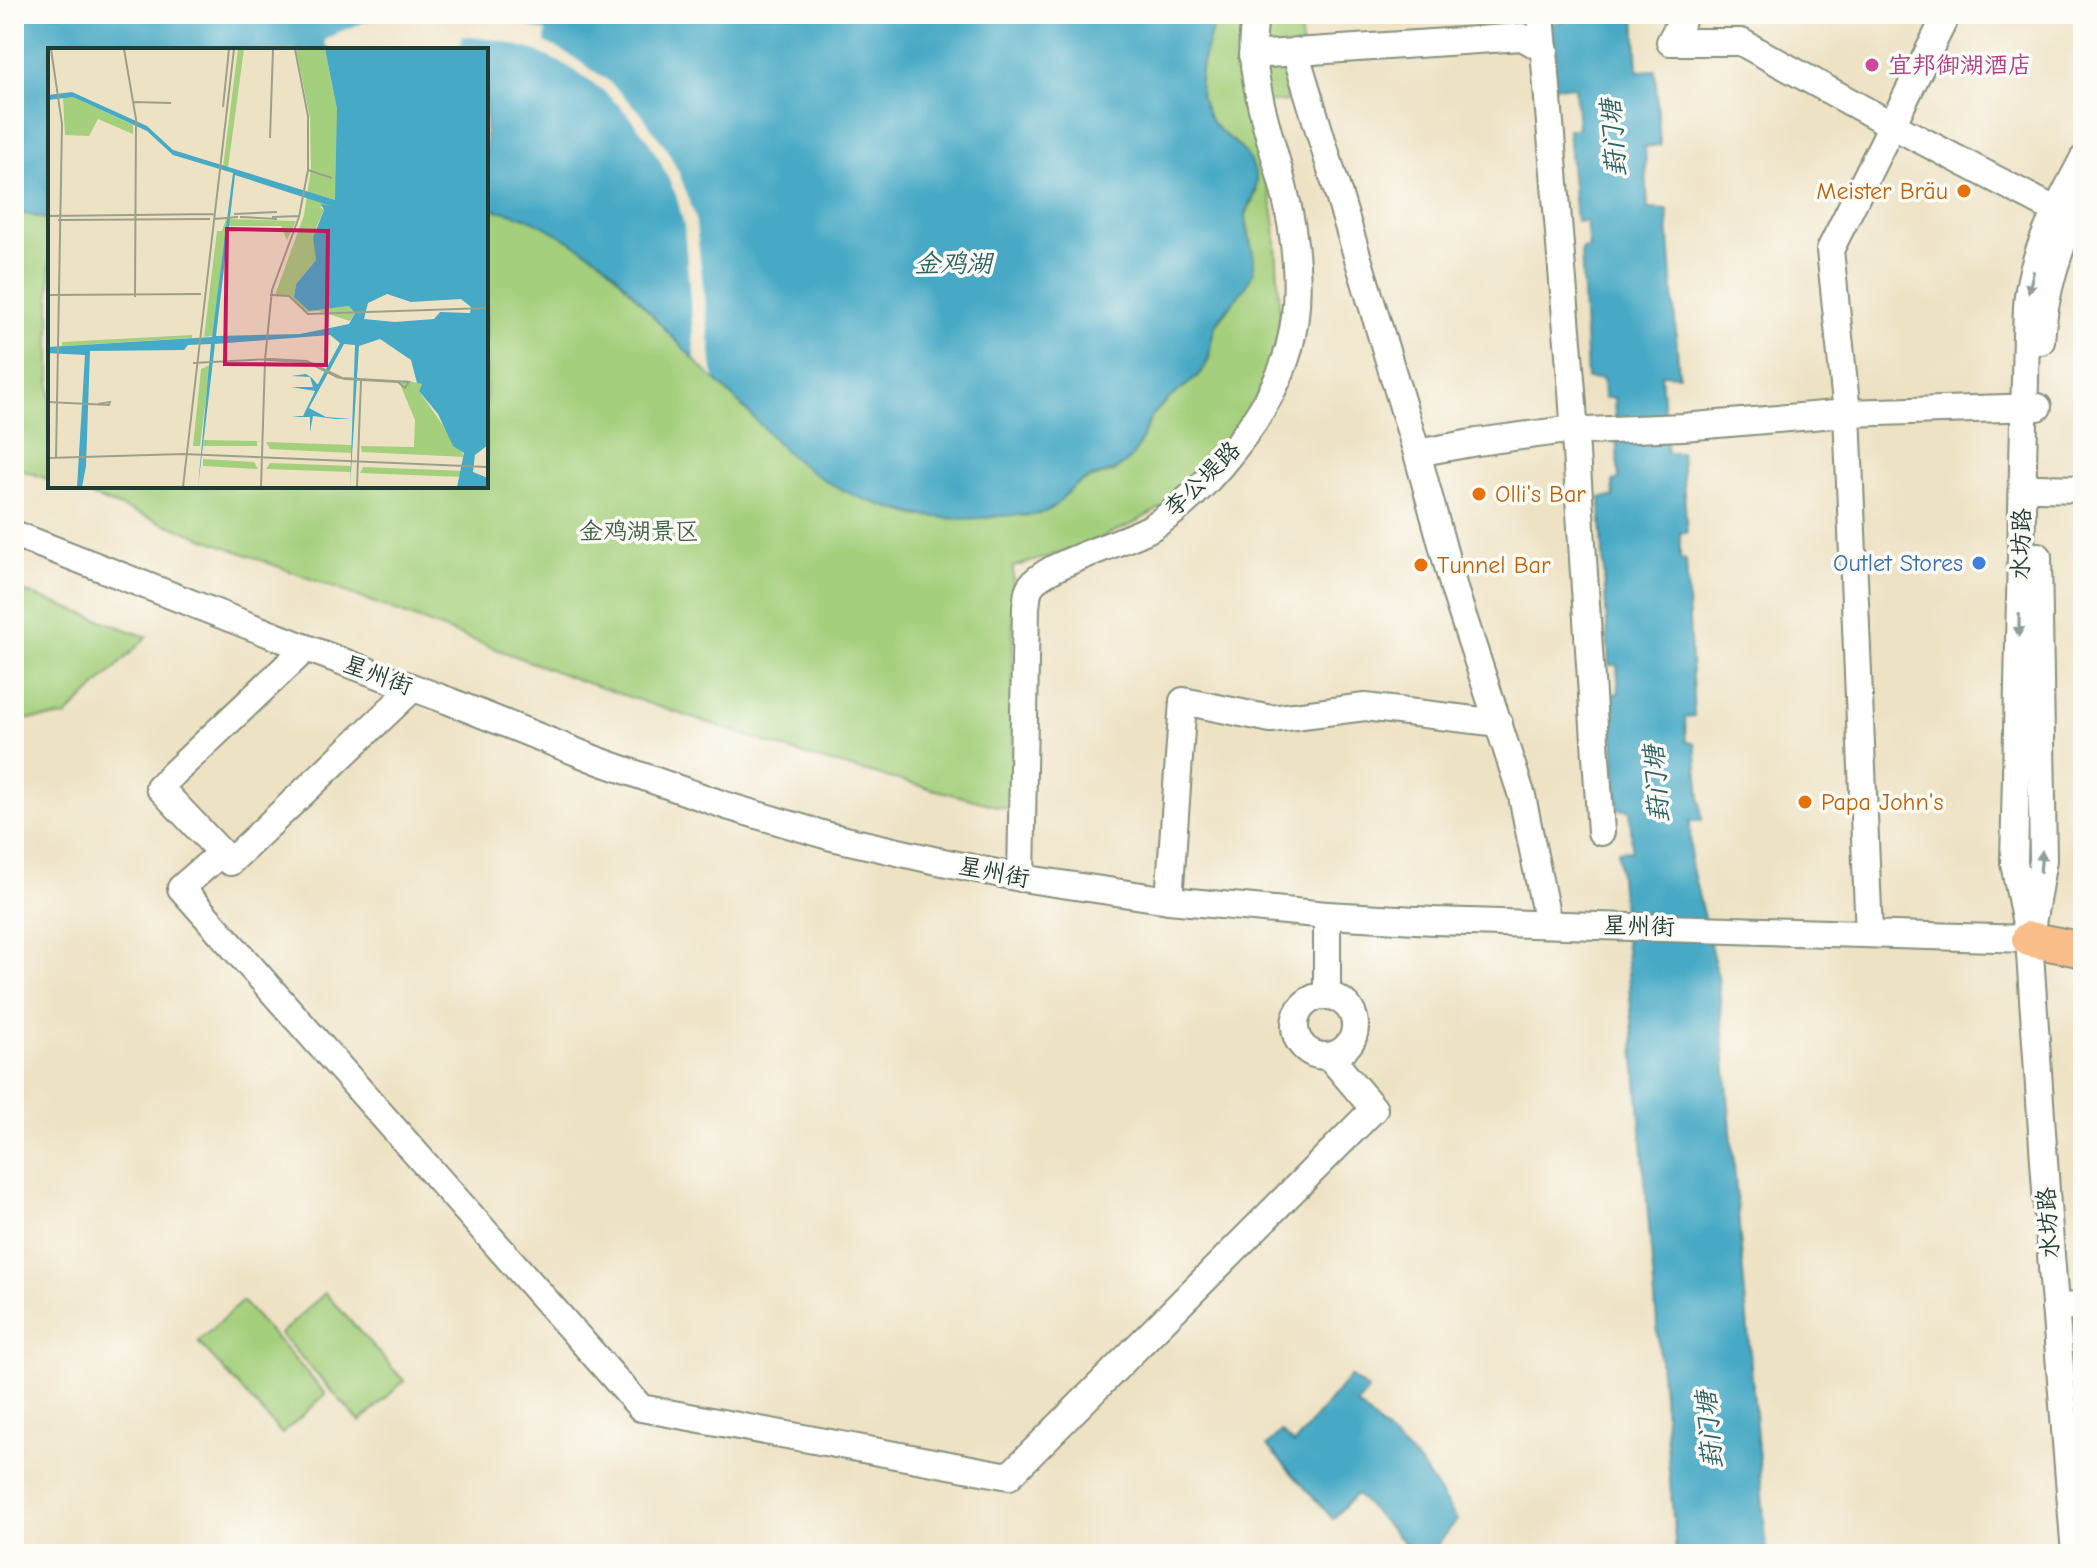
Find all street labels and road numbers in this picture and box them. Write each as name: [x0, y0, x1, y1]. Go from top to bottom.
street label: 李公堤路: [1158, 435, 1246, 523]
street label: 水坊路: [2006, 508, 2036, 580]
street label: 星州街: [339, 650, 417, 700]
street label: 星州街: [956, 851, 1032, 893]
street label: 星州街: [1603, 911, 1675, 941]
street label: 水坊路: [2032, 1186, 2064, 1260]

